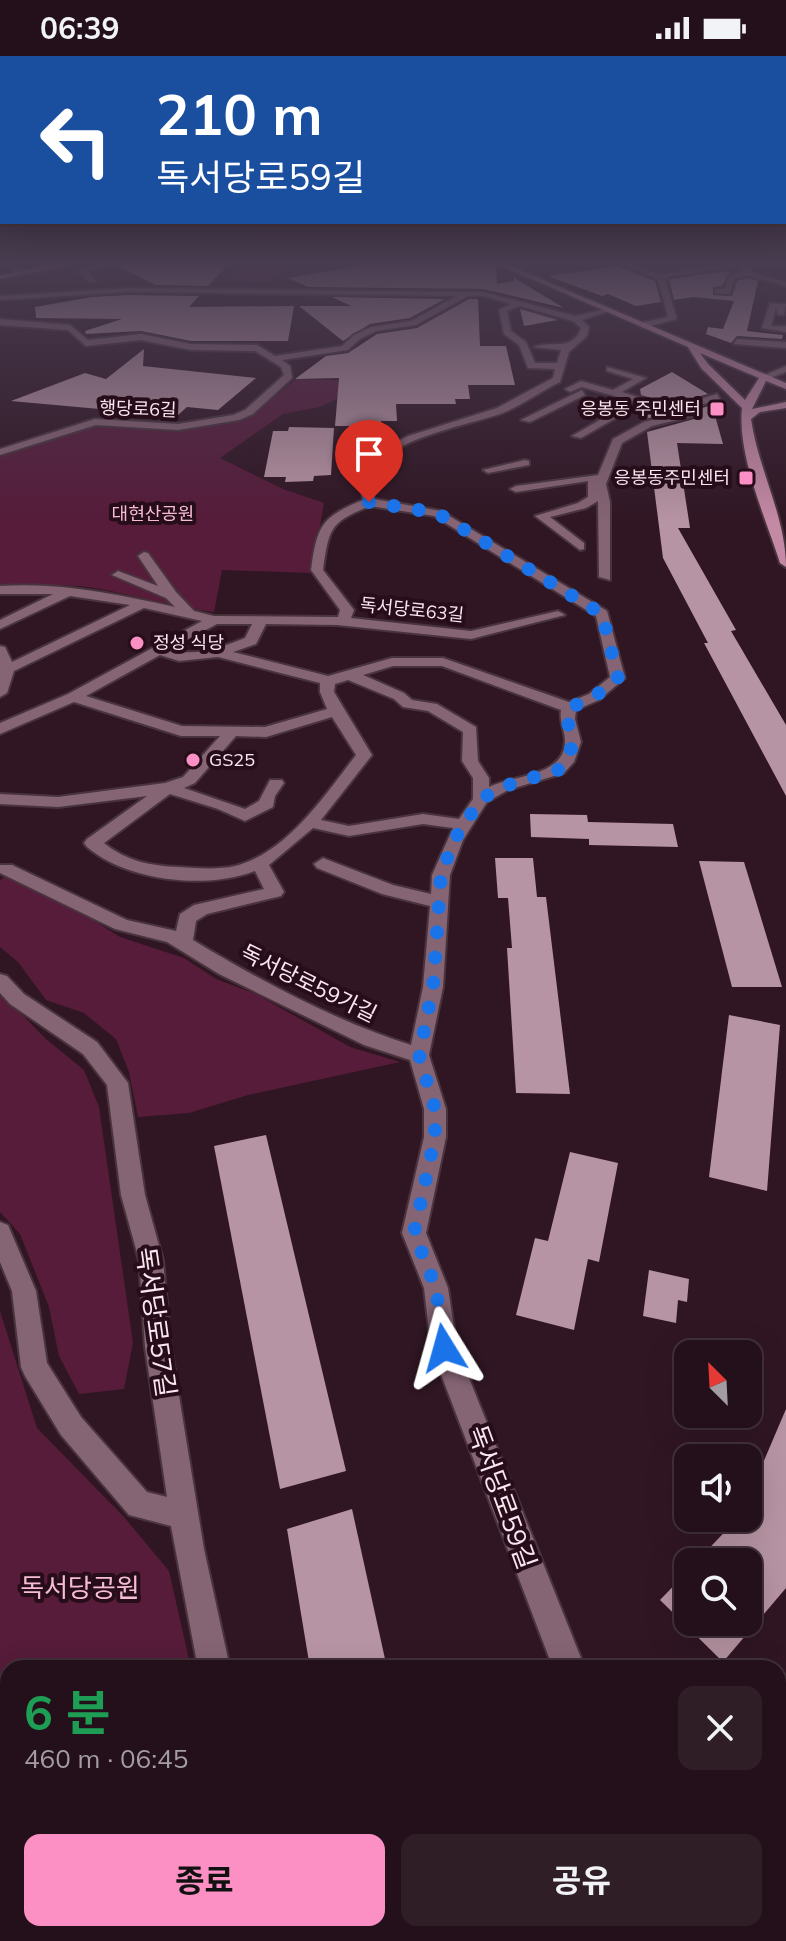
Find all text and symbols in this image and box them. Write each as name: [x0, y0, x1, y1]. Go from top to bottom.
text: 06:39: [40, 9, 119, 47]
text: 210 m: [156, 79, 323, 149]
icon: left: [24, 88, 128, 192]
text: 독서당로59길: [156, 154, 365, 199]
street label: 행당로6길: [99, 396, 177, 421]
place label: 응봉동 주민센터: [580, 397, 701, 420]
marker: 응봉동 주민센터: [708, 400, 726, 418]
pin: [335, 420, 403, 502]
icon: arrive: [347, 432, 391, 476]
place label: 응봉동주민센터: [614, 466, 730, 489]
marker: 응봉동주민센터: [737, 469, 755, 487]
park label: 대현산공원: [112, 502, 194, 525]
street label: 독서당로63길: [359, 593, 465, 626]
place label: 정성 식당: [153, 631, 224, 654]
marker: 정성 식당: [128, 634, 146, 652]
place label: GS25: [209, 748, 255, 771]
marker: GS25: [184, 751, 202, 769]
street label: 독서당로59가길: [236, 938, 382, 1028]
street label: 독서당로57길: [130, 1245, 183, 1399]
position arrow: [402, 1306, 486, 1390]
north arrow: [674, 1340, 762, 1428]
map controls: [674, 1340, 762, 1636]
street label: 독서당로59길: [461, 1420, 544, 1573]
button: sound: [674, 1444, 762, 1532]
button: search: [674, 1548, 762, 1636]
park label: 독서당공원: [20, 1571, 140, 1604]
text: 6 분: [24, 1682, 110, 1742]
button: close: [678, 1686, 762, 1770]
text: 460 m · 06:45: [24, 1742, 188, 1775]
button: 종료: [24, 1834, 385, 1926]
button: 공유: [401, 1834, 762, 1926]

